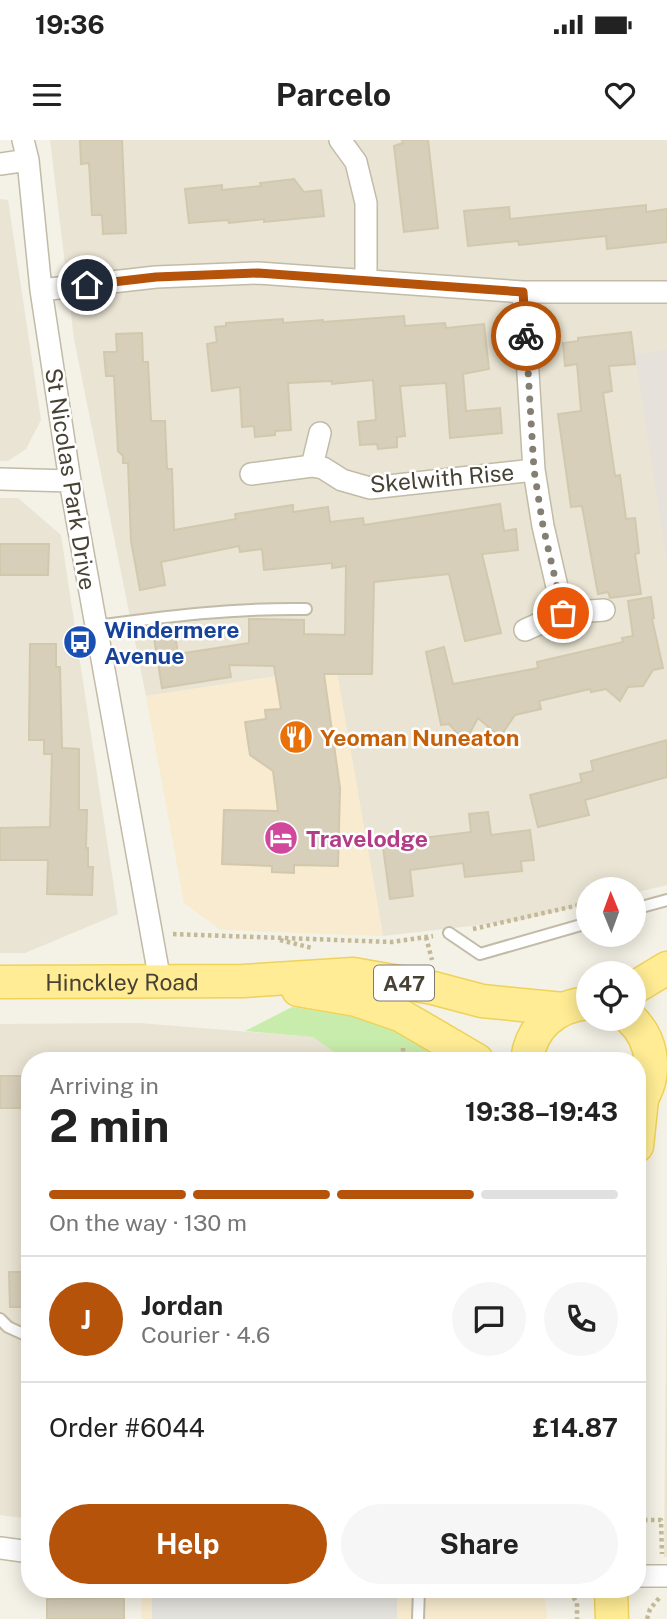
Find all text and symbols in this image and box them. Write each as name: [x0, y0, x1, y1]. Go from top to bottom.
text: 19:36: [35, 9, 105, 40]
icon: menu: [28, 76, 66, 114]
text: Parcelo: [276, 76, 391, 113]
icon: heart: [601, 76, 639, 114]
pin: [57, 255, 117, 315]
icon: home: [68, 266, 106, 304]
courier: [491, 301, 561, 371]
icon: bike: [507, 317, 545, 355]
street label: St Nicolas Park Drive: [40, 366, 102, 592]
street label: Skelwith Rise: [369, 458, 515, 498]
pin: [533, 583, 593, 643]
icon: bag: [544, 594, 582, 632]
place label: Windermere Avenue: [104, 616, 239, 669]
bus stop icon: Windermere Avenue: [61, 623, 99, 661]
restaurant icon: Yeoman Nuneaton: [277, 718, 315, 756]
place label: Yeoman Nuneaton: [320, 724, 519, 751]
hotel icon: Travelodge: [262, 819, 300, 857]
place label: Travelodge: [306, 825, 428, 852]
north arrow: [576, 877, 646, 947]
map controls: [576, 877, 646, 1031]
button: locate: [576, 961, 646, 1031]
road number: A47: [374, 966, 434, 1000]
street label: Hinckley Road: [45, 968, 199, 995]
text: Arriving in: [49, 1072, 159, 1099]
text: 19:38–19:43: [465, 1096, 618, 1127]
text: 2 min: [49, 1098, 169, 1152]
text: On the way · 130 m: [49, 1209, 247, 1236]
button: chat: [452, 1282, 526, 1356]
button: phone: [544, 1282, 618, 1356]
text: Jordan: [141, 1290, 223, 1321]
text: J: [81, 1304, 91, 1335]
text: Courier · 4.6: [141, 1321, 270, 1348]
text: Order #6044: [49, 1412, 205, 1443]
text: £14.87: [533, 1412, 618, 1443]
button: Help: [49, 1504, 327, 1584]
button: Share: [341, 1504, 618, 1584]

